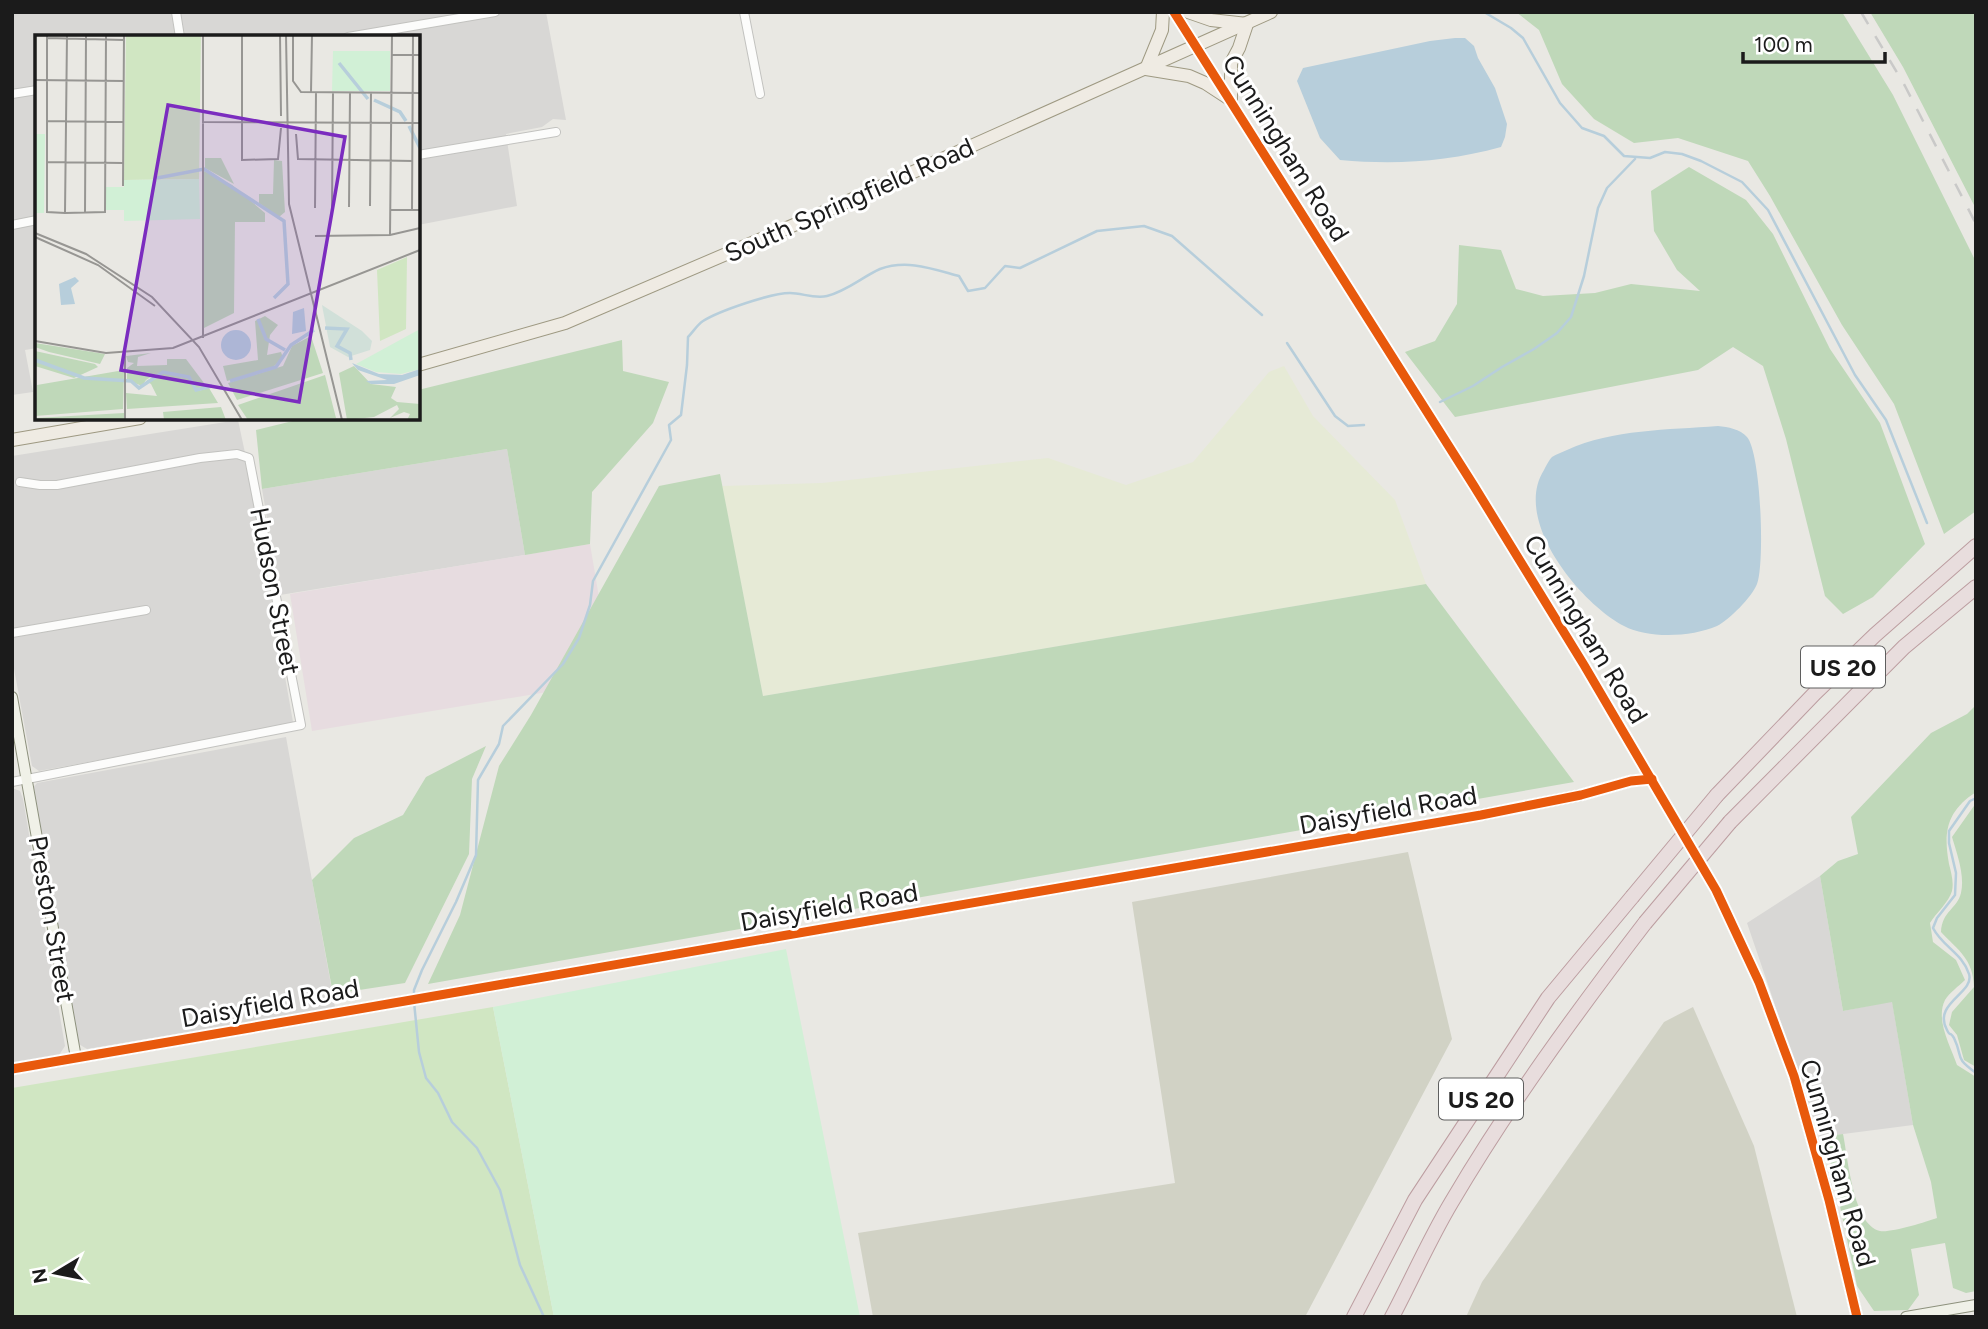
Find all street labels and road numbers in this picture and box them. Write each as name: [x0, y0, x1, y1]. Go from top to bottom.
street label: Cunningham Road: [1216, 49, 1356, 247]
street label: South Springfield Road: [719, 131, 979, 269]
street label: Hudson Street: [243, 504, 307, 678]
street label: Cunningham Road: [1517, 529, 1655, 729]
road number: US 20: [1801, 646, 1885, 688]
street label: Daisyfield Road: [1297, 779, 1479, 841]
street label: Preston Street: [22, 833, 82, 1005]
street label: Daisyfield Road: [738, 876, 920, 938]
street label: Daisyfield Road: [179, 972, 361, 1034]
street label: Cunningham Road: [1793, 1056, 1883, 1270]
road number: US 20: [1439, 1078, 1523, 1120]

